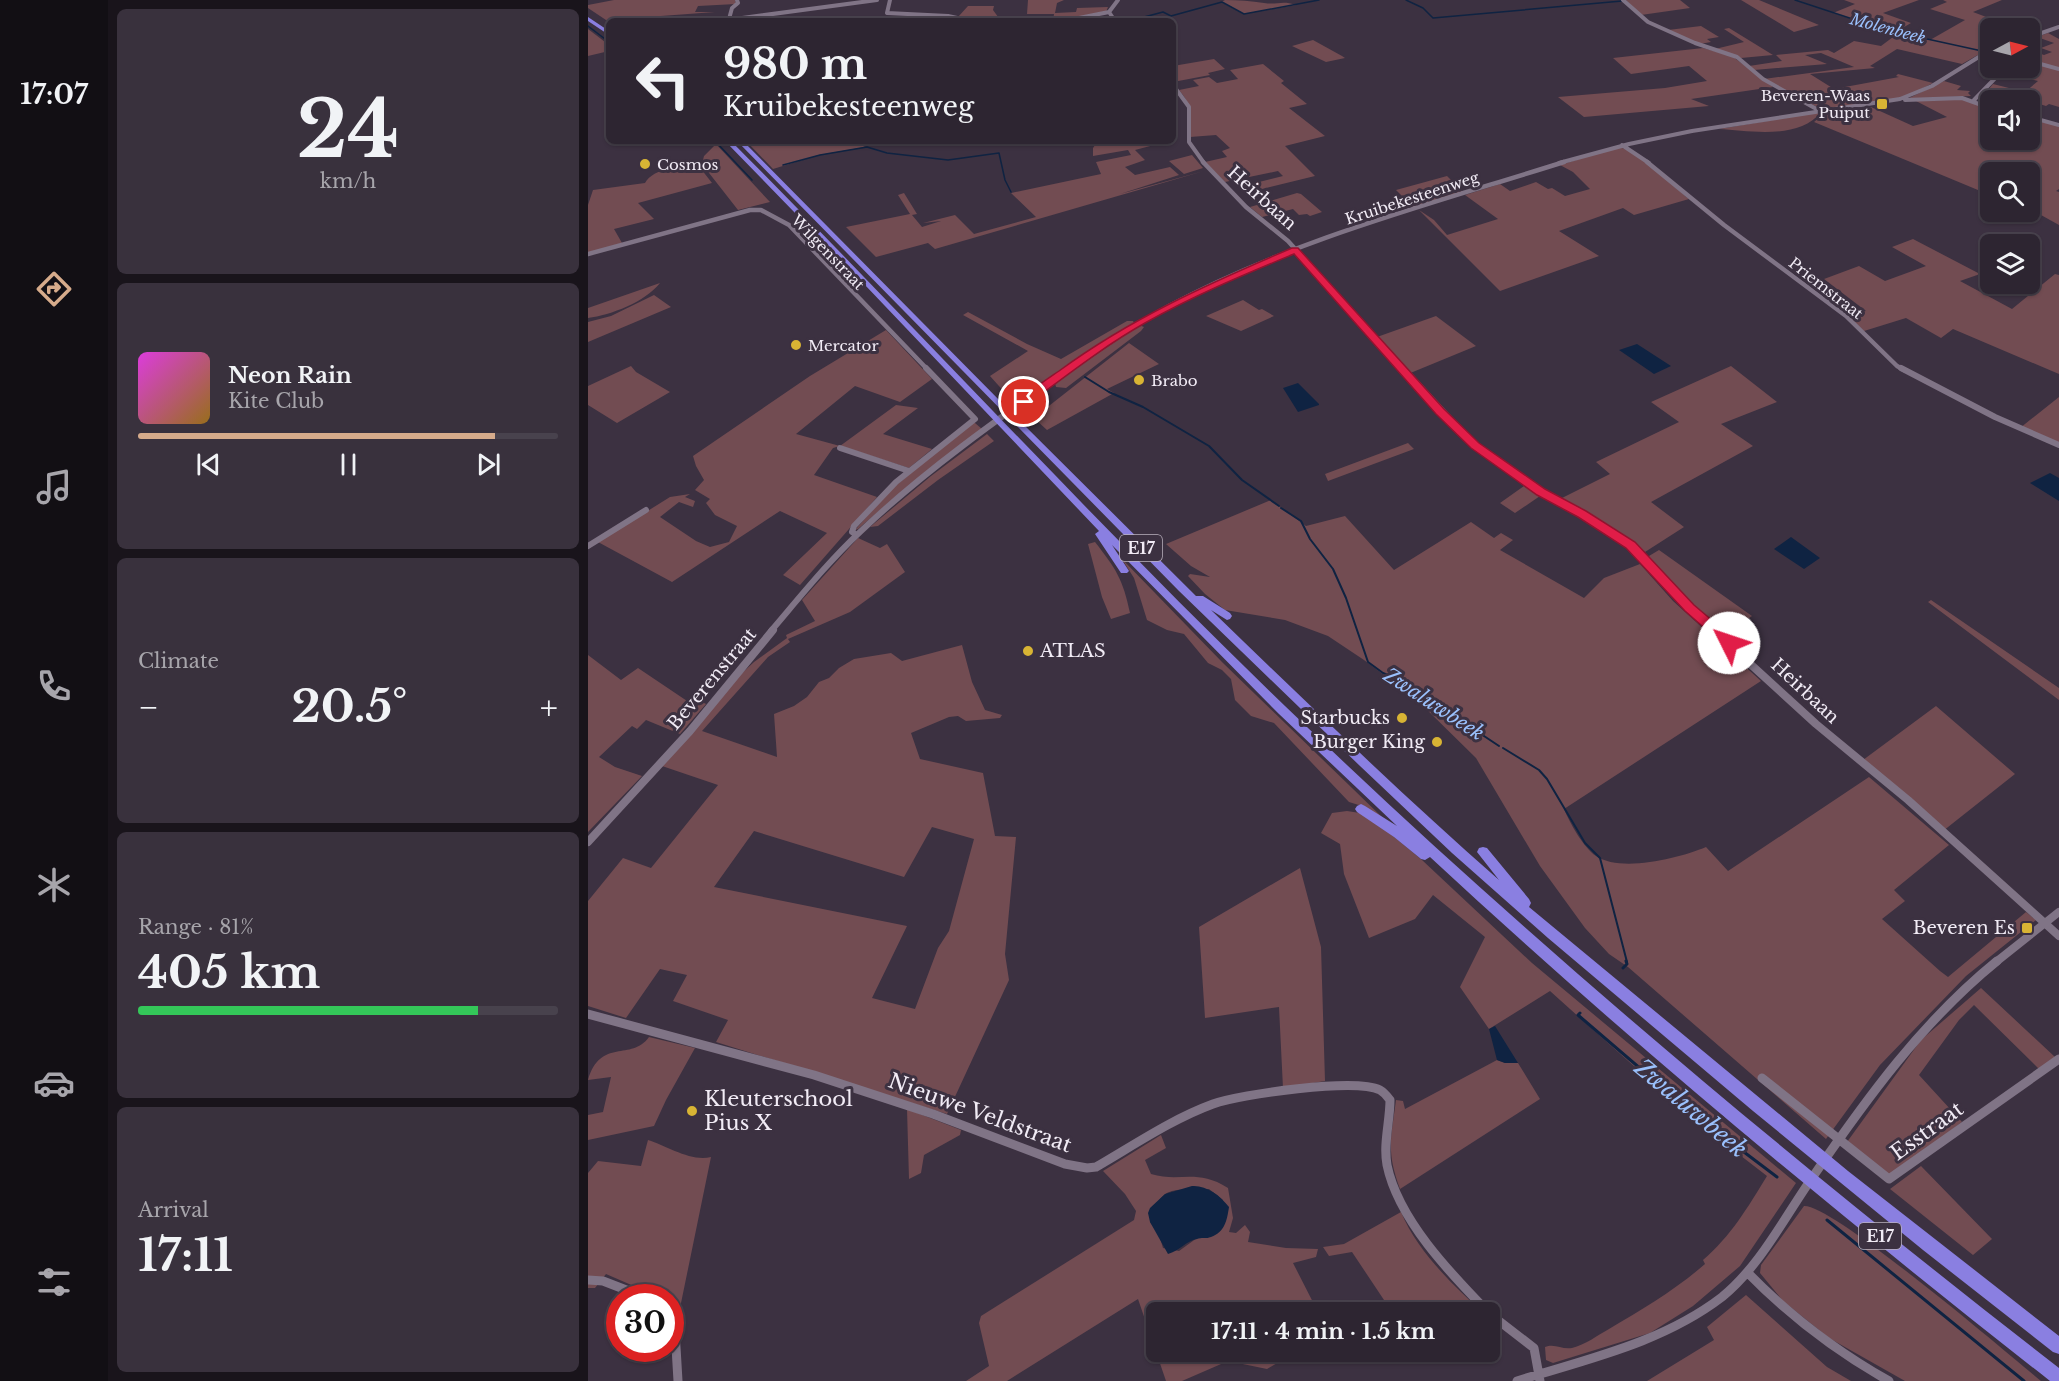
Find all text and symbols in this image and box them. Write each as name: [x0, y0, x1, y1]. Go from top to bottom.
water label: Molenbeek: [1847, 8, 1928, 48]
north arrow: [1980, 18, 2040, 78]
map controls: [1980, 18, 2040, 294]
text: 980 m: [723, 38, 867, 90]
icon: left: [624, 42, 702, 120]
text: 17:07: [20, 78, 88, 111]
text: 24: [297, 81, 399, 178]
place label: Beveren-Waas Puiput: [1761, 86, 1870, 122]
text: Kruibekesteenweg: [723, 90, 974, 123]
button: sound: [1980, 90, 2040, 150]
marker: Beveren-Waas Puiput: [1875, 97, 1889, 111]
place label: Cosmos: [657, 155, 719, 174]
marker: Cosmos: [638, 157, 652, 171]
street label: Heirbaan: [1223, 161, 1301, 235]
button: search: [1980, 162, 2040, 222]
street label: Kruibekesteenweg: [1343, 167, 1482, 229]
text: km/h: [320, 169, 376, 193]
street label: Wilgenstraat: [787, 210, 869, 294]
button: layers: [1980, 234, 2040, 294]
street label: Priemstraat: [1785, 253, 1867, 323]
icon: directions: [33, 268, 75, 310]
place label: Mercator: [808, 336, 879, 355]
marker: Mercator: [789, 338, 803, 352]
text: Neon Rain: [228, 362, 352, 389]
place label: Brabo: [1151, 371, 1198, 390]
marker: Brabo: [1132, 373, 1146, 387]
pin: [998, 376, 1049, 427]
icon: arrive: [1007, 385, 1040, 418]
text: Kite Club: [228, 389, 324, 413]
icon: previous: [192, 448, 225, 481]
icon: pause: [332, 448, 365, 481]
icon: next: [472, 448, 505, 481]
icon: music: [33, 466, 75, 508]
road number: E17: [1120, 535, 1162, 561]
position arrow: [1697, 611, 1761, 675]
street label: Beverenstraat: [663, 623, 761, 734]
place label: ATLAS: [1039, 640, 1106, 662]
marker: ATLAS: [1021, 644, 1035, 658]
text: Climate: [138, 649, 219, 673]
street label: Heirbaan: [1766, 654, 1844, 728]
water label: Zwaluwbeek: [1378, 662, 1489, 745]
icon: phone: [33, 665, 75, 707]
text: 20.5°: [291, 678, 407, 734]
text: −: [138, 687, 159, 728]
text: +: [540, 687, 558, 728]
place label: Starbucks: [1300, 707, 1390, 729]
marker: Starbucks: [1395, 711, 1409, 725]
place label: Burger King: [1313, 731, 1425, 753]
marker: Burger King: [1430, 735, 1444, 749]
icon: climate: [33, 864, 75, 906]
text: Range · 81%: [138, 915, 254, 939]
place label: Beveren Es: [1913, 917, 2015, 939]
marker: Beveren Es: [2020, 921, 2034, 935]
text: 405 km: [138, 944, 320, 1000]
water label: Zwaluwbeek: [1628, 1052, 1753, 1163]
icon: car: [33, 1062, 75, 1104]
street label: Nieuwe Veldstraat: [885, 1068, 1075, 1158]
place label: Kleuterschool Pius X: [704, 1086, 853, 1136]
street label: Esstraat: [1886, 1096, 1968, 1166]
marker: Kleuterschool Pius X: [685, 1104, 699, 1118]
text: Arrival: [138, 1198, 209, 1222]
road number: E17: [1859, 1223, 1901, 1249]
text: 17:11: [138, 1227, 233, 1283]
icon: filters: [33, 1261, 75, 1303]
speed limit sign: 30: [606, 1284, 684, 1362]
text: 17:11 · 4 min · 1.5 km: [1211, 1318, 1435, 1345]

